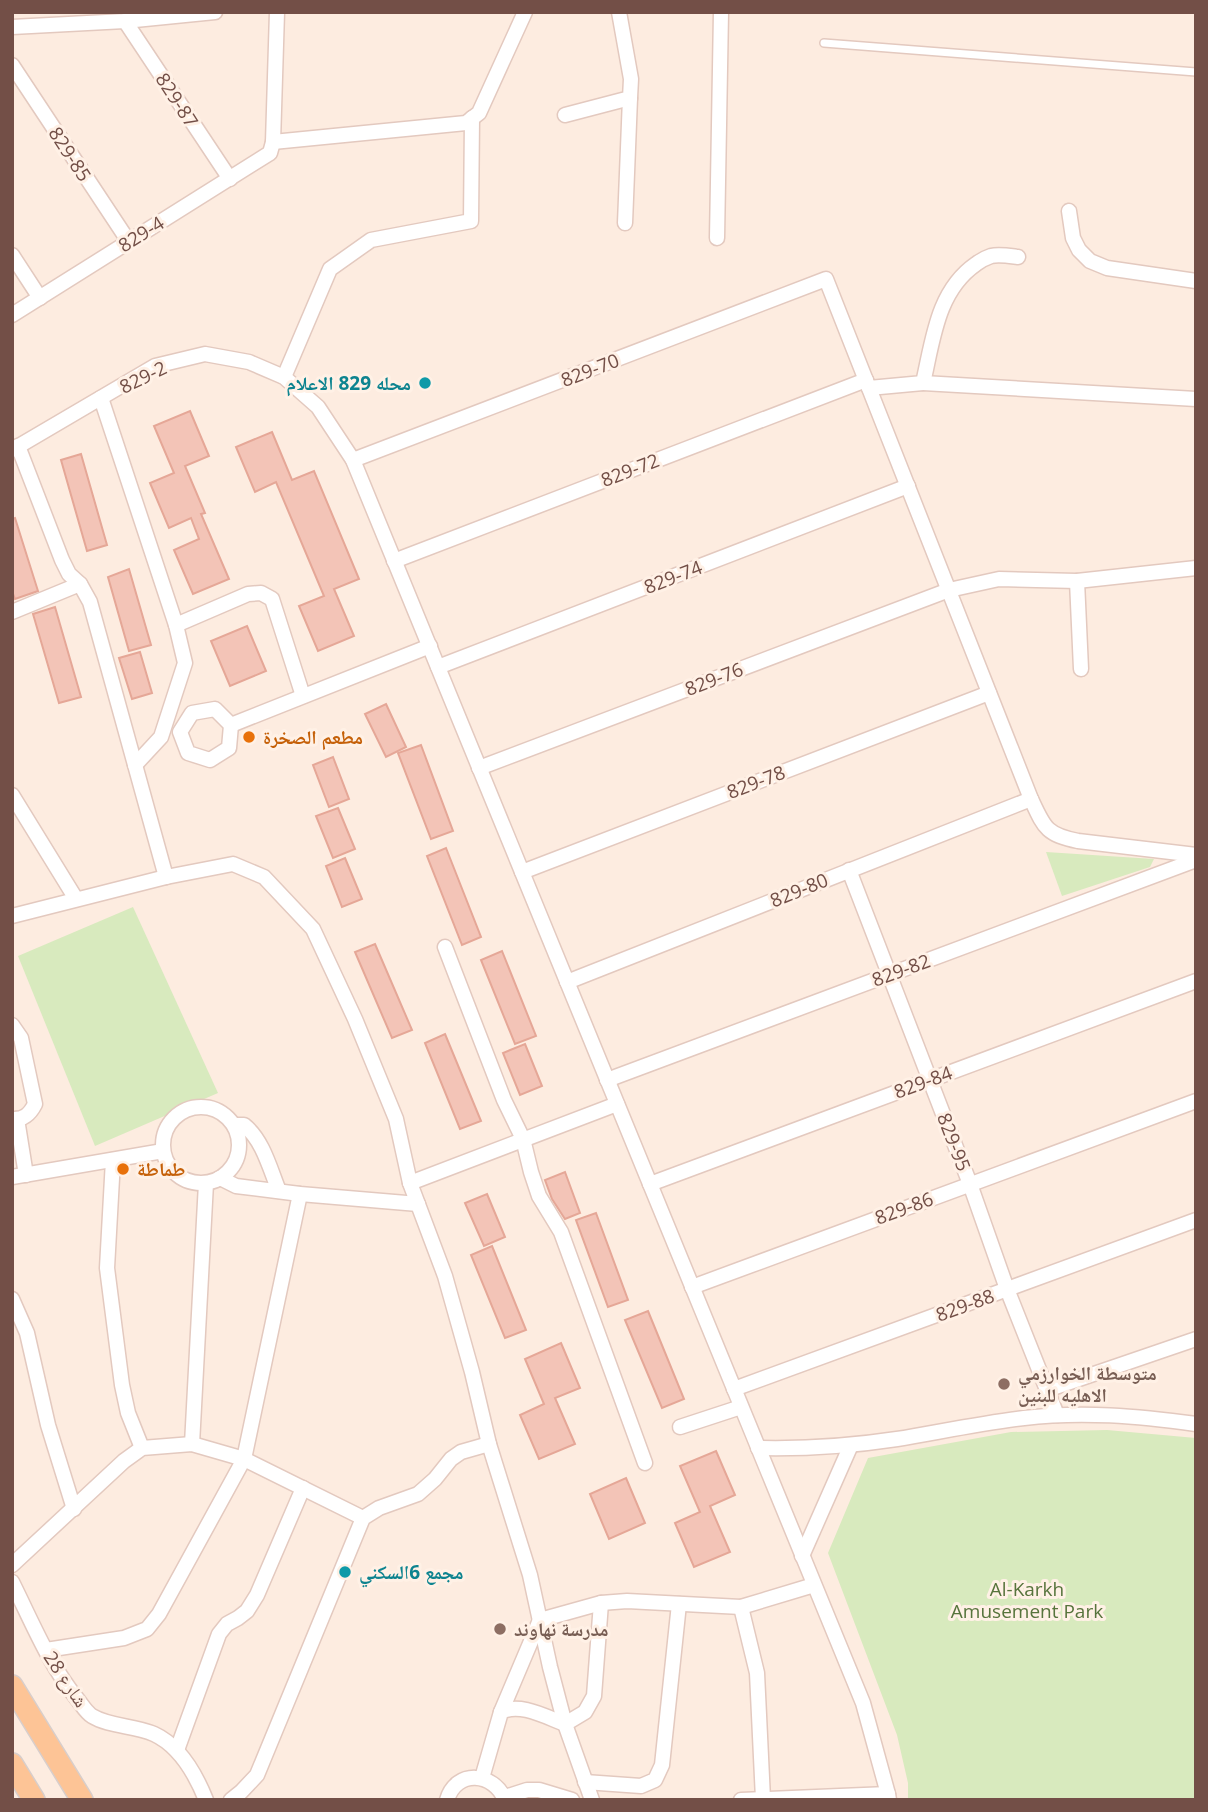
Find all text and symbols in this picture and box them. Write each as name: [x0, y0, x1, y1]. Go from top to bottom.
street label: 829-87: [150, 68, 204, 132]
street label: 829-85: [43, 122, 97, 186]
street label: 829-4: [113, 210, 169, 258]
street label: 829-70: [557, 347, 623, 393]
street label: 829-2: [115, 354, 171, 400]
place label: محله 829 الاعلام: [286, 370, 411, 397]
marker: محله 829 الاعلام: [417, 375, 433, 391]
street label: 829-72: [597, 447, 663, 493]
street label: 829-74: [640, 554, 706, 600]
street label: 829-76: [681, 656, 747, 702]
place label: مطعم الصخرة: [263, 724, 363, 750]
marker: مطعم الصخرة: [241, 729, 257, 745]
street label: 829-78: [723, 759, 789, 805]
street label: 829-80: [766, 867, 832, 913]
street label: 829-82: [868, 947, 934, 993]
street label: 829-84: [890, 1059, 956, 1105]
street label: 829-95: [931, 1109, 977, 1175]
place label: طماطة: [137, 1156, 186, 1182]
marker: طماطة: [115, 1161, 131, 1177]
street label: 829-86: [871, 1185, 937, 1231]
street label: 829-88: [932, 1282, 998, 1328]
place label: متوسطة الخوارزمي الاهليه للبنين: [1018, 1360, 1157, 1408]
marker: متوسطة الخوارزمي الاهليه للبنين: [996, 1376, 1012, 1392]
place label: مجمع 6السكني: [359, 1559, 464, 1588]
marker: مجمع 6السكني: [337, 1564, 353, 1580]
park label: Al-Karkh Amusement Park: [951, 1576, 1103, 1624]
place label: مدرسة نهاوند: [514, 1616, 609, 1642]
marker: مدرسة نهاوند: [492, 1621, 508, 1637]
street label: شارع 28: [38, 1646, 94, 1712]

